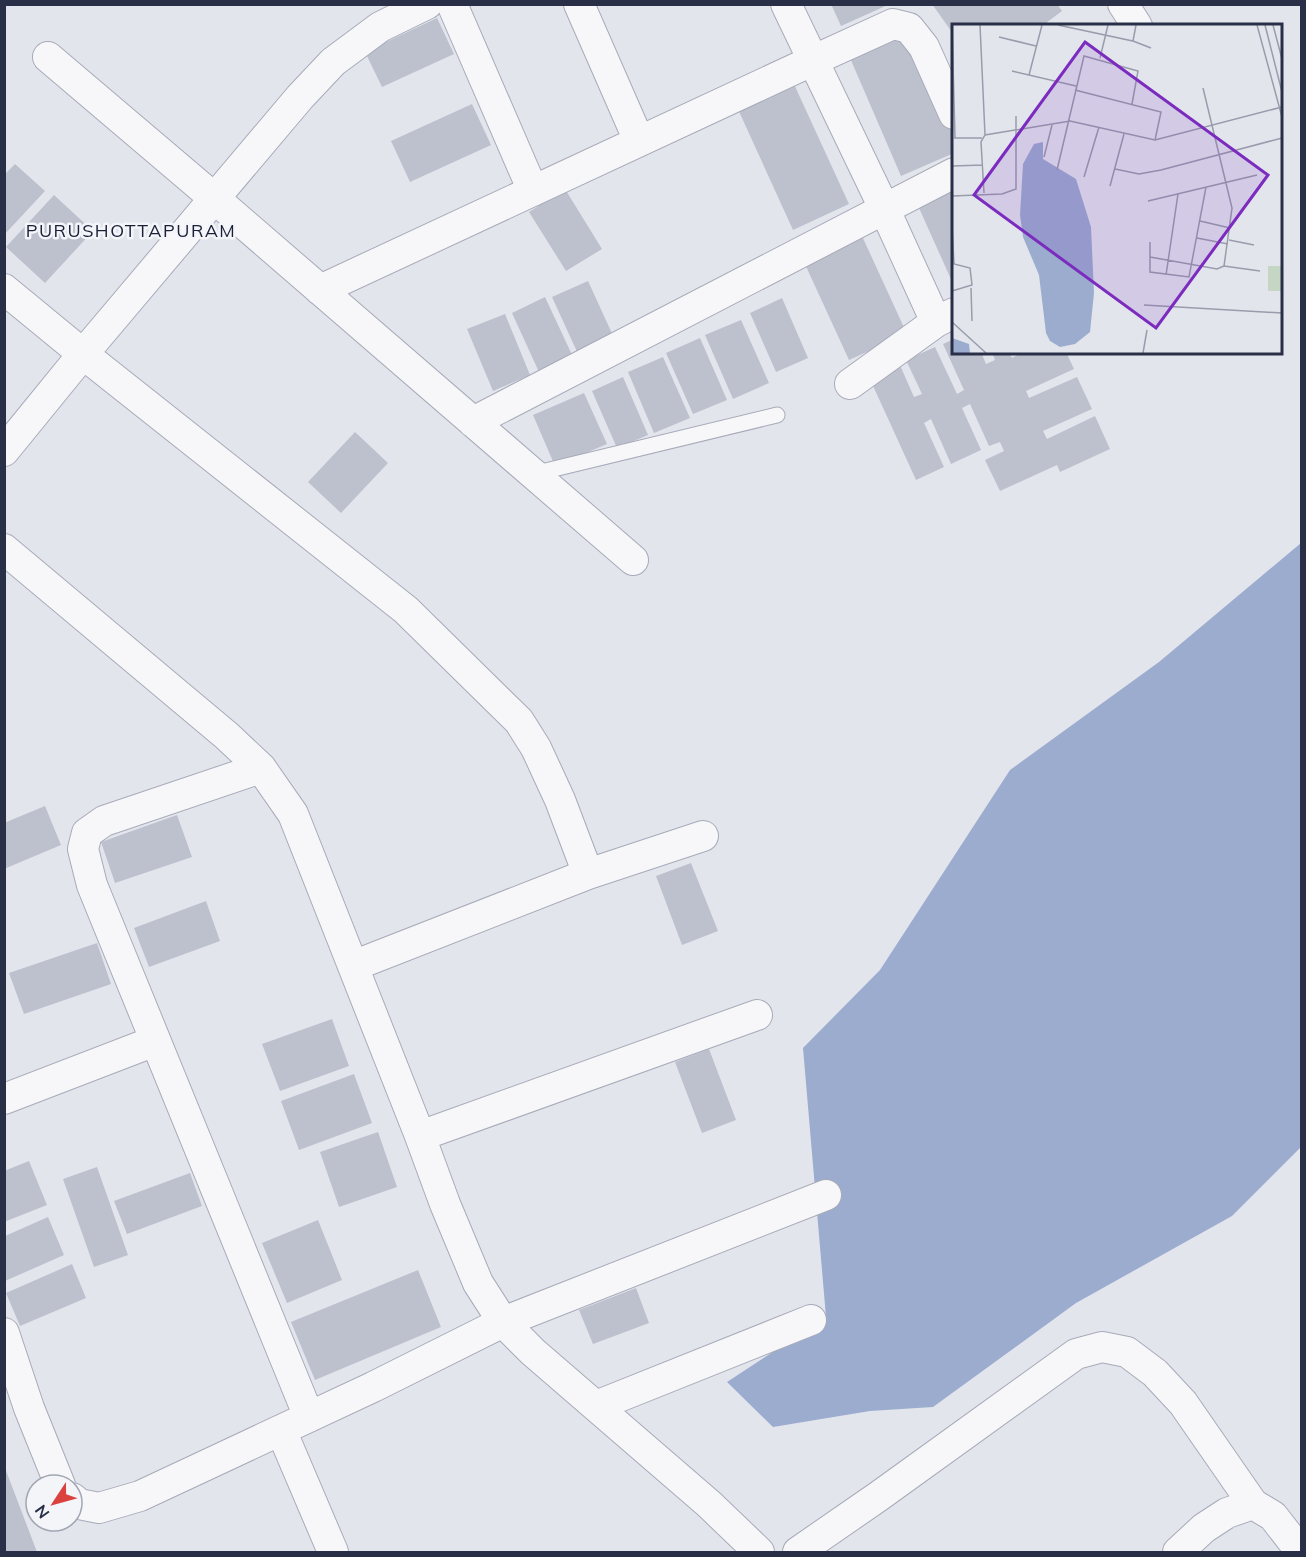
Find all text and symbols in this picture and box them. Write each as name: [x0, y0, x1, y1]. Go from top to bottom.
inset map: [952, 24, 1282, 354]
district label: PURUSHOTTAPURAM: [26, 219, 236, 242]
north arrow: [24, 1473, 84, 1533]
text: N: [30, 1501, 54, 1523]

